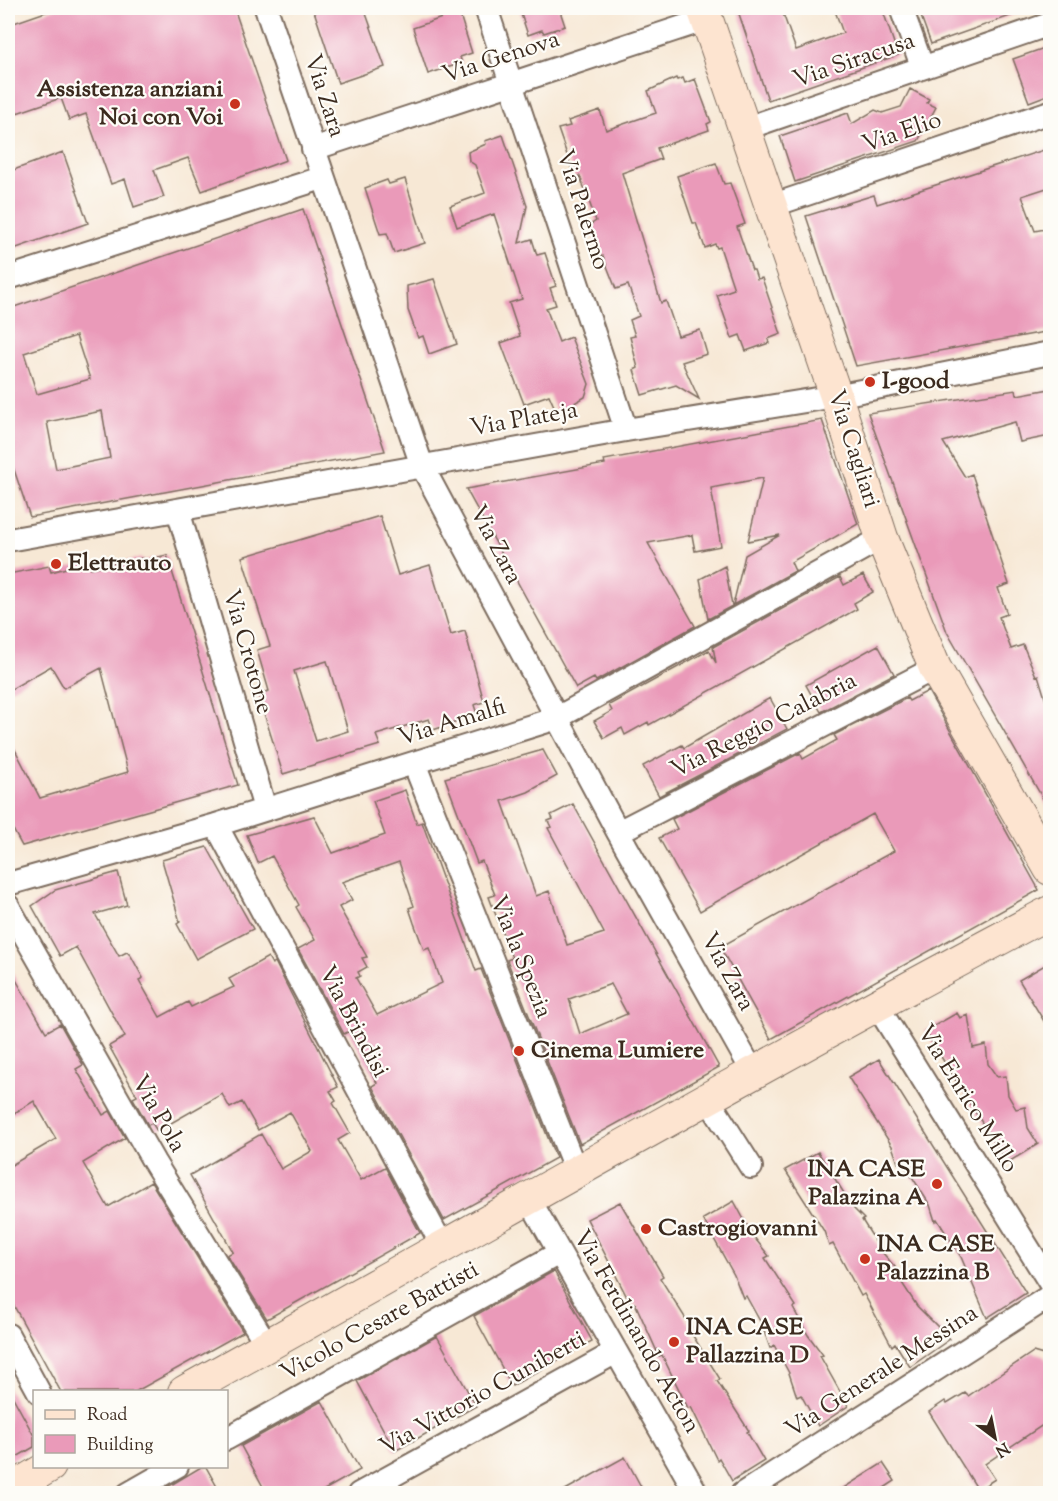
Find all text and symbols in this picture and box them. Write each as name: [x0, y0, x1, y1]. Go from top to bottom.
street label: Via Genova: [438, 23, 564, 93]
street label: Via Siracusa: [788, 24, 920, 98]
street label: Via Zara: [295, 50, 353, 142]
place label: Assistenza anziani Noi con Voi: [36, 73, 223, 135]
marker: Assistenza anziani Noi con Voi: [228, 97, 242, 111]
street label: Via Elio: [858, 104, 946, 162]
street label: Via Palermo: [547, 145, 617, 275]
place label: I-good: [882, 365, 950, 399]
marker: I-good: [863, 375, 877, 389]
street label: Via Cagliari: [818, 386, 888, 513]
street label: Via Plateja: [467, 394, 581, 446]
street label: Via Zara: [460, 499, 530, 591]
place label: Elettrauto: [68, 547, 171, 581]
marker: Elettrauto: [49, 557, 63, 571]
street label: Via Crotone: [213, 586, 281, 718]
street label: Via Reggio Calabria: [665, 664, 863, 788]
street label: Via Amalfi: [394, 691, 510, 755]
street label: Via la Spezia: [480, 891, 560, 1023]
street label: Via Zara: [691, 926, 763, 1018]
street label: Via Brindisi: [309, 960, 397, 1084]
street label: Via Enrico Millo: [908, 1018, 1026, 1180]
place label: Cinema Lumiere: [531, 1034, 704, 1068]
marker: Cinema Lumiere: [512, 1044, 526, 1058]
street label: Via Pola: [122, 1069, 194, 1159]
place label: INA CASE Palazzina A: [807, 1153, 926, 1215]
marker: INA CASE Palazzina A: [930, 1177, 944, 1191]
place label: Castrogiovanni: [658, 1212, 818, 1246]
marker: Castrogiovanni: [639, 1222, 653, 1236]
street label: Via Ferdinando Acton: [564, 1224, 708, 1440]
place label: INA CASE Palazzina B: [877, 1228, 995, 1290]
marker: INA CASE Palazzina B: [858, 1252, 872, 1266]
street label: Vicolo Cesare Battisti: [275, 1253, 486, 1391]
street label: Via Generale Messina: [779, 1297, 985, 1447]
place label: INA CASE Pallazzina D: [686, 1311, 809, 1373]
street label: Via Vittorio Cuniberti: [374, 1323, 592, 1465]
marker: INA CASE Pallazzina D: [667, 1335, 681, 1349]
legend: [33, 1390, 228, 1468]
text: Road: [87, 1403, 127, 1429]
north arrow: [965, 1408, 1025, 1468]
text: Building: [87, 1433, 153, 1459]
text: N: [990, 1435, 1013, 1462]

